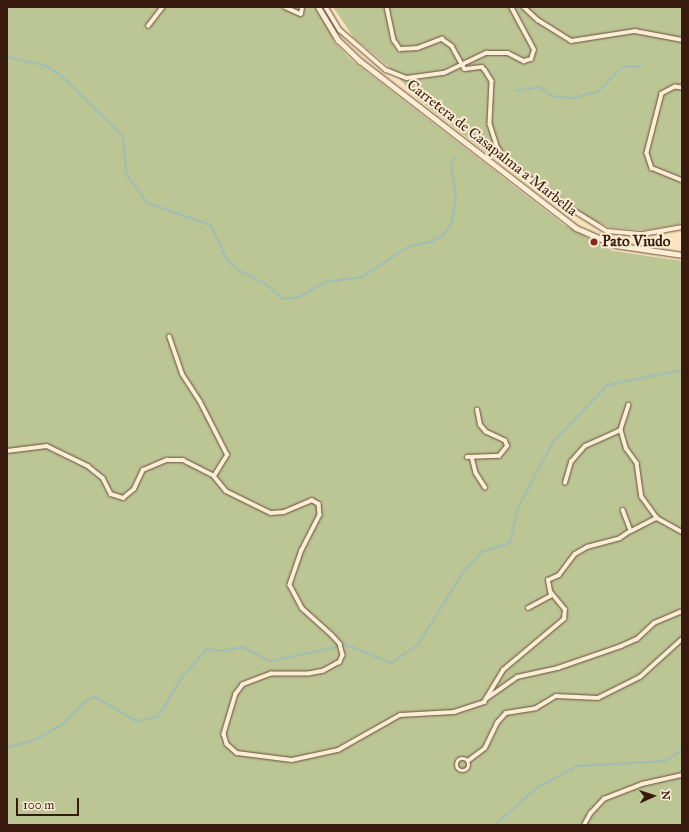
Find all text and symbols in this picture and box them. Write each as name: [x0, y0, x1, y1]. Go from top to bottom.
street label: Carretera de Casapalma a Marbella: [403, 76, 581, 220]
place label: Pato Viudo: [602, 233, 671, 251]
marker: Pato Viudo: [589, 237, 599, 247]
north arrow: [633, 776, 673, 816]
scale bar: [18, 790, 81, 816]
text: N: [659, 790, 672, 800]
text: 100 m: [23, 798, 54, 812]

